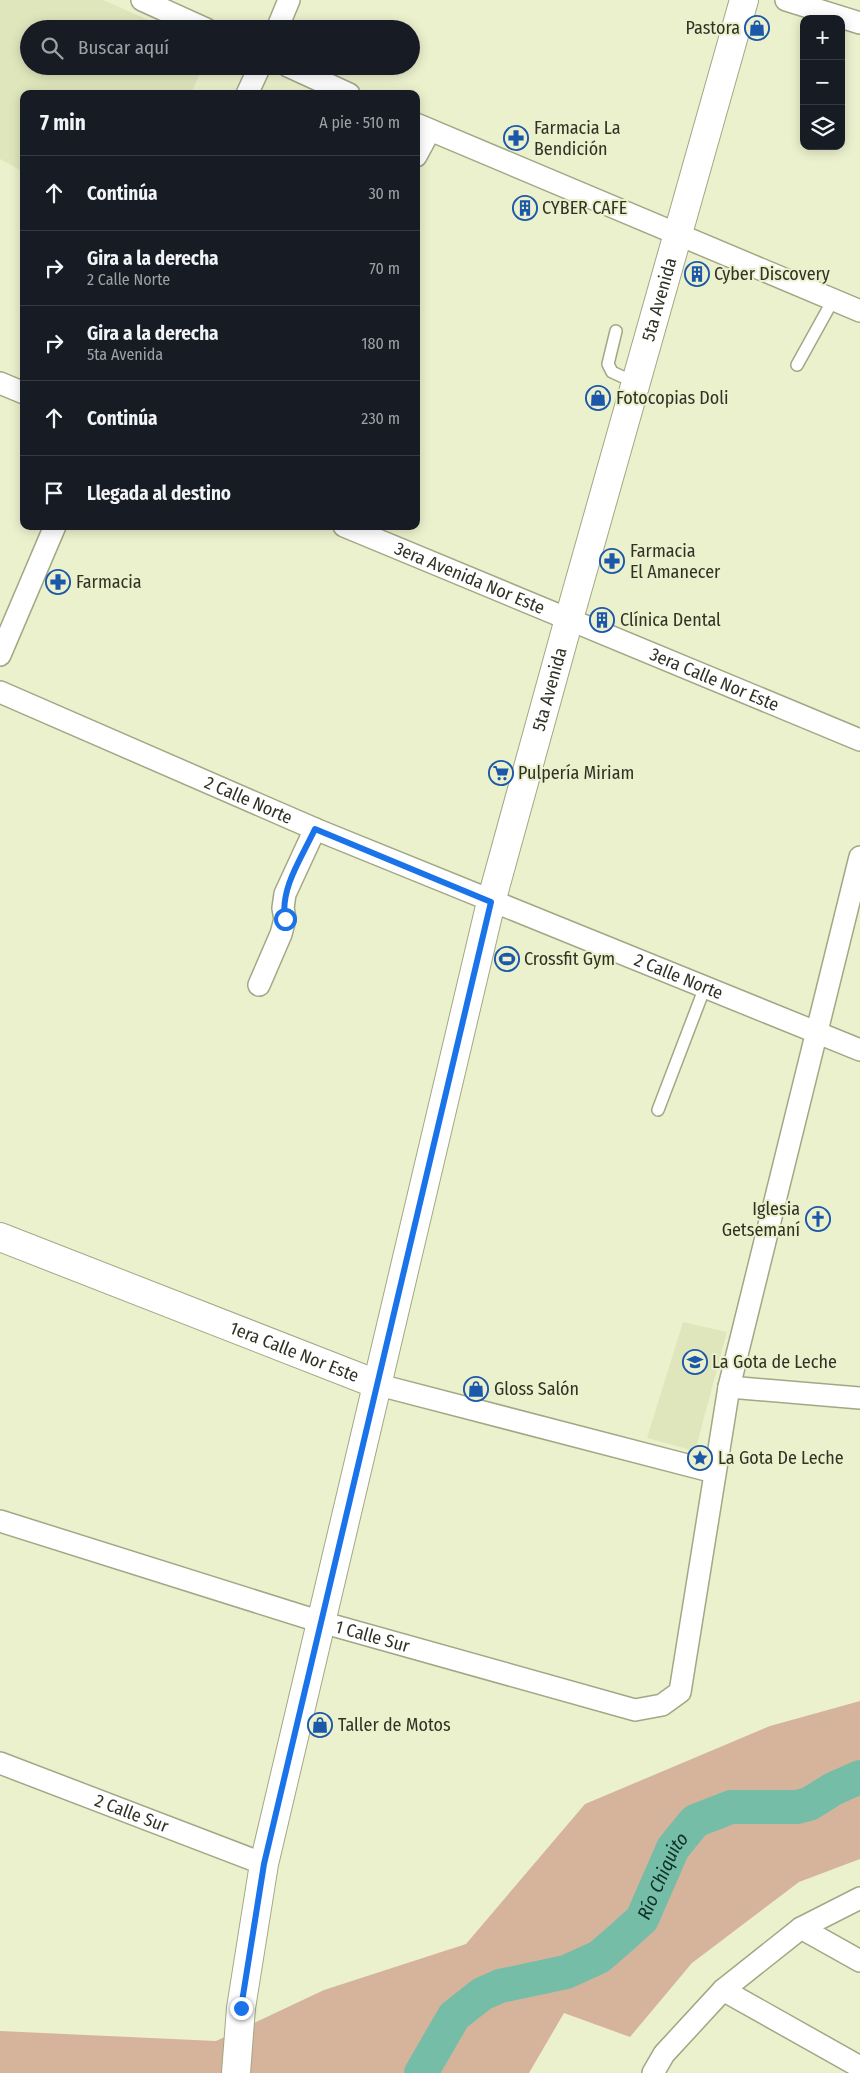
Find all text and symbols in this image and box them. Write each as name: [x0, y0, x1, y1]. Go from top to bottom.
shop icon: Pastora: [744, 15, 770, 41]
map controls: [800, 15, 845, 150]
button: +: [800, 15, 845, 60]
place label: Pastora: [686, 17, 740, 39]
search box: [20, 20, 420, 75]
icon: search: [38, 34, 66, 62]
text: Buscar aquí: [78, 36, 169, 59]
button: −: [800, 60, 845, 105]
button: layers: [800, 105, 845, 150]
text: 7 min: [40, 110, 86, 136]
text: A pie · 510 m: [319, 113, 400, 132]
place label: Farmacia La Bendición: [534, 117, 621, 160]
pharmacy icon: Farmacia La Bendición: [503, 125, 529, 151]
icon: ahead: [40, 179, 68, 207]
text: Continúa: [87, 182, 158, 205]
text: 30 m: [368, 184, 400, 203]
building icon: CYBER CAFE: [512, 195, 538, 221]
place label: CYBER CAFE: [542, 197, 627, 219]
text: Gira a la derecha: [87, 247, 219, 270]
icon: right: [40, 254, 68, 282]
street label: 5ta Avenida: [637, 255, 682, 344]
text: 70 m: [369, 259, 400, 278]
building icon: Cyber Discovery: [684, 261, 710, 287]
place label: Cyber Discovery: [714, 263, 830, 285]
text: 2 Calle Norte: [87, 270, 170, 289]
text: Gira a la derecha: [87, 322, 219, 345]
icon: right: [40, 329, 68, 357]
text: 180 m: [361, 334, 400, 353]
text: 5ta Avenida: [87, 345, 163, 364]
shop icon: Fotocopias Doli: [585, 385, 611, 411]
place label: Fotocopias Doli: [616, 387, 729, 409]
icon: ahead: [40, 404, 68, 432]
text: Continúa: [87, 407, 158, 430]
text: 230 m: [361, 409, 400, 428]
icon: arrive: [40, 479, 68, 507]
text: Llegada al destino: [87, 482, 231, 505]
street label: 3era Avenida Nor Este: [391, 537, 548, 619]
place label: Farmacia El Amanecer: [630, 540, 721, 583]
pharmacy icon: Farmacia El Amanecer: [599, 548, 625, 574]
pharmacy icon: Farmacia: [45, 569, 71, 595]
place label: Farmacia: [76, 571, 142, 593]
building icon: Clínica Dental: [589, 607, 615, 633]
place label: Clínica Dental: [620, 609, 721, 631]
street label: 3era Calle Nor Este: [647, 643, 782, 716]
street label: 5ta Avenida: [528, 645, 572, 734]
supermarket icon: Pulpería Miriam: [488, 760, 514, 786]
place label: Pulpería Miriam: [518, 762, 634, 784]
street label: 2 Calle Norte: [201, 771, 296, 829]
route start: [274, 908, 297, 931]
sports icon: Crossfit Gym: [494, 946, 520, 972]
place label: Crossfit Gym: [524, 948, 615, 970]
street label: 2 Calle Norte: [631, 949, 726, 1004]
place label: Iglesia Getsemaní: [722, 1198, 800, 1241]
church icon: Iglesia Getsemaní: [805, 1206, 831, 1232]
street label: 1era Calle Nor Este: [227, 1317, 362, 1387]
school or university icon: La Gota de Leche: [682, 1349, 708, 1375]
place label: La Gota de Leche: [712, 1351, 837, 1373]
shop icon: Gloss Salón: [463, 1376, 489, 1402]
place label: Gloss Salón: [494, 1378, 579, 1400]
place icon: La Gota De Leche: [687, 1445, 713, 1471]
place label: La Gota De Leche: [718, 1447, 844, 1469]
street label: 1 Calle Sur: [333, 1616, 413, 1657]
shop icon: Taller de Motos: [307, 1712, 333, 1738]
place label: Taller de Motos: [338, 1714, 451, 1736]
street label: 2 Calle Sur: [92, 1789, 172, 1838]
water label: Río Chiquito: [632, 1828, 693, 1923]
route end: [230, 1997, 253, 2020]

